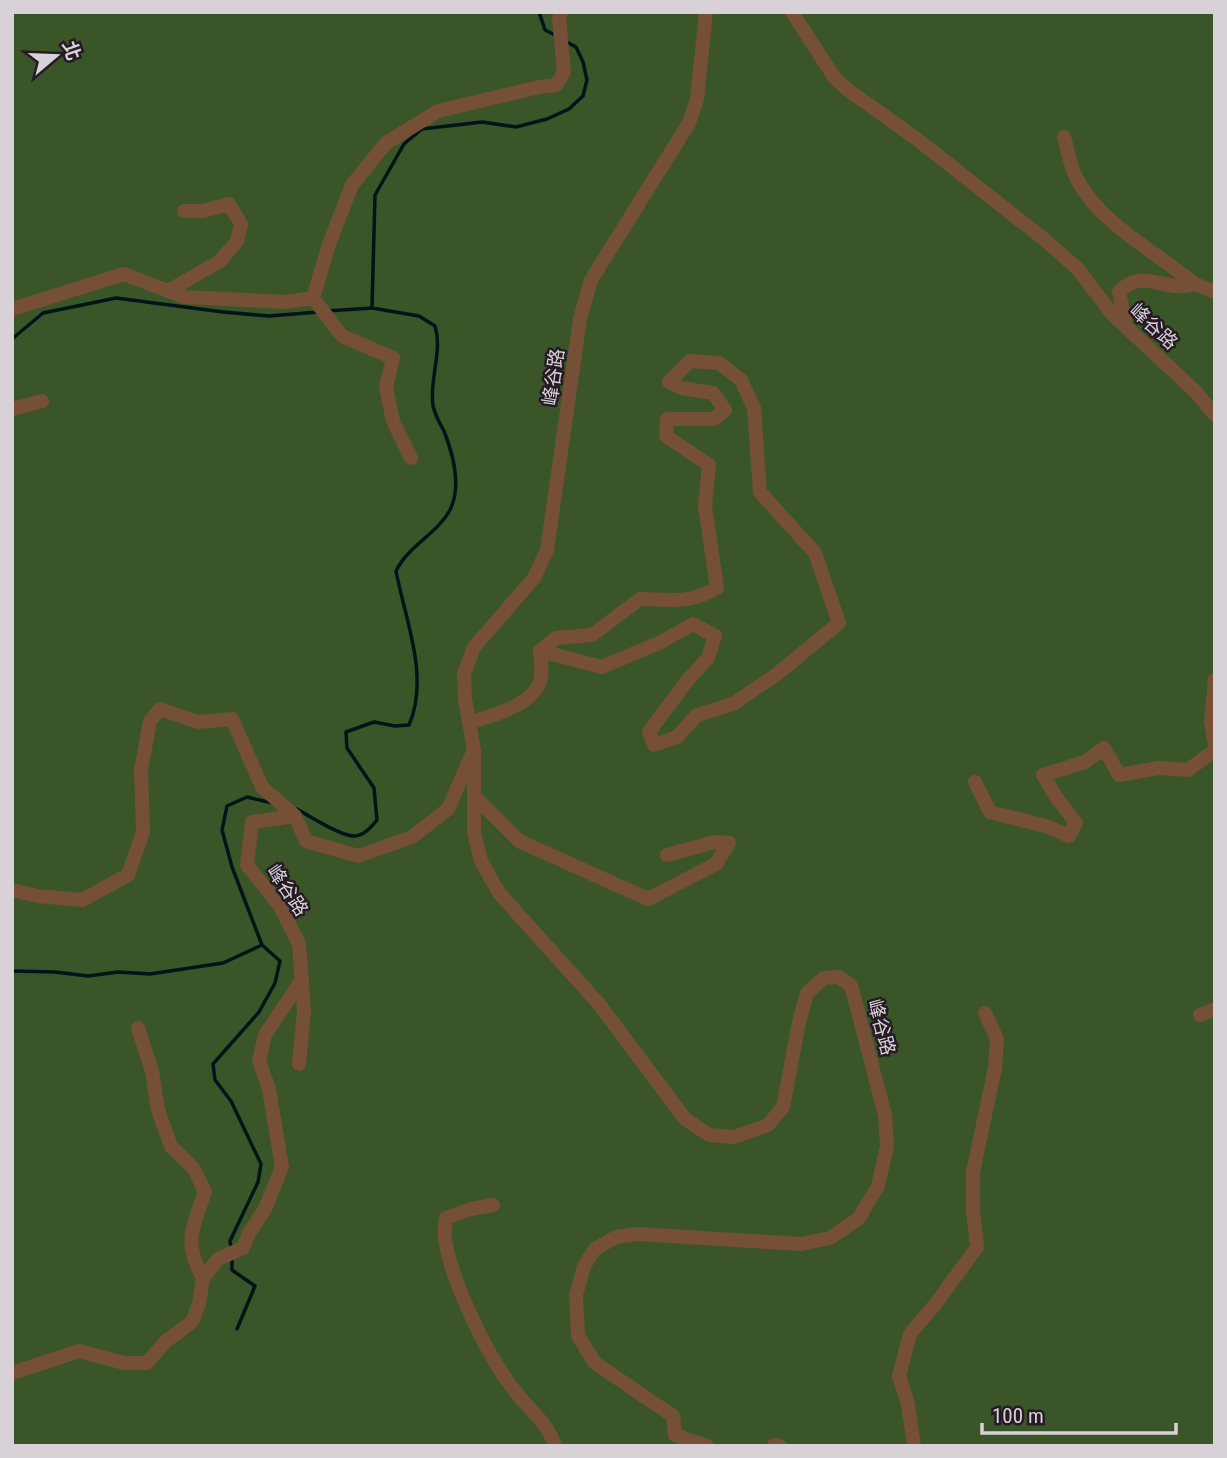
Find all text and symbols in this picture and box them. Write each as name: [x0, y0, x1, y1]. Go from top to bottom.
north arrow: [21, 21, 91, 91]
text: 北: [58, 38, 86, 63]
street label: 峰谷路: [1125, 299, 1182, 354]
street label: 峰谷路: [538, 347, 569, 407]
street label: 峰谷路: [262, 860, 313, 920]
street label: 峰谷路: [863, 997, 900, 1058]
scale bar: [982, 1392, 1176, 1436]
text: 100 m: [992, 1404, 1044, 1428]

